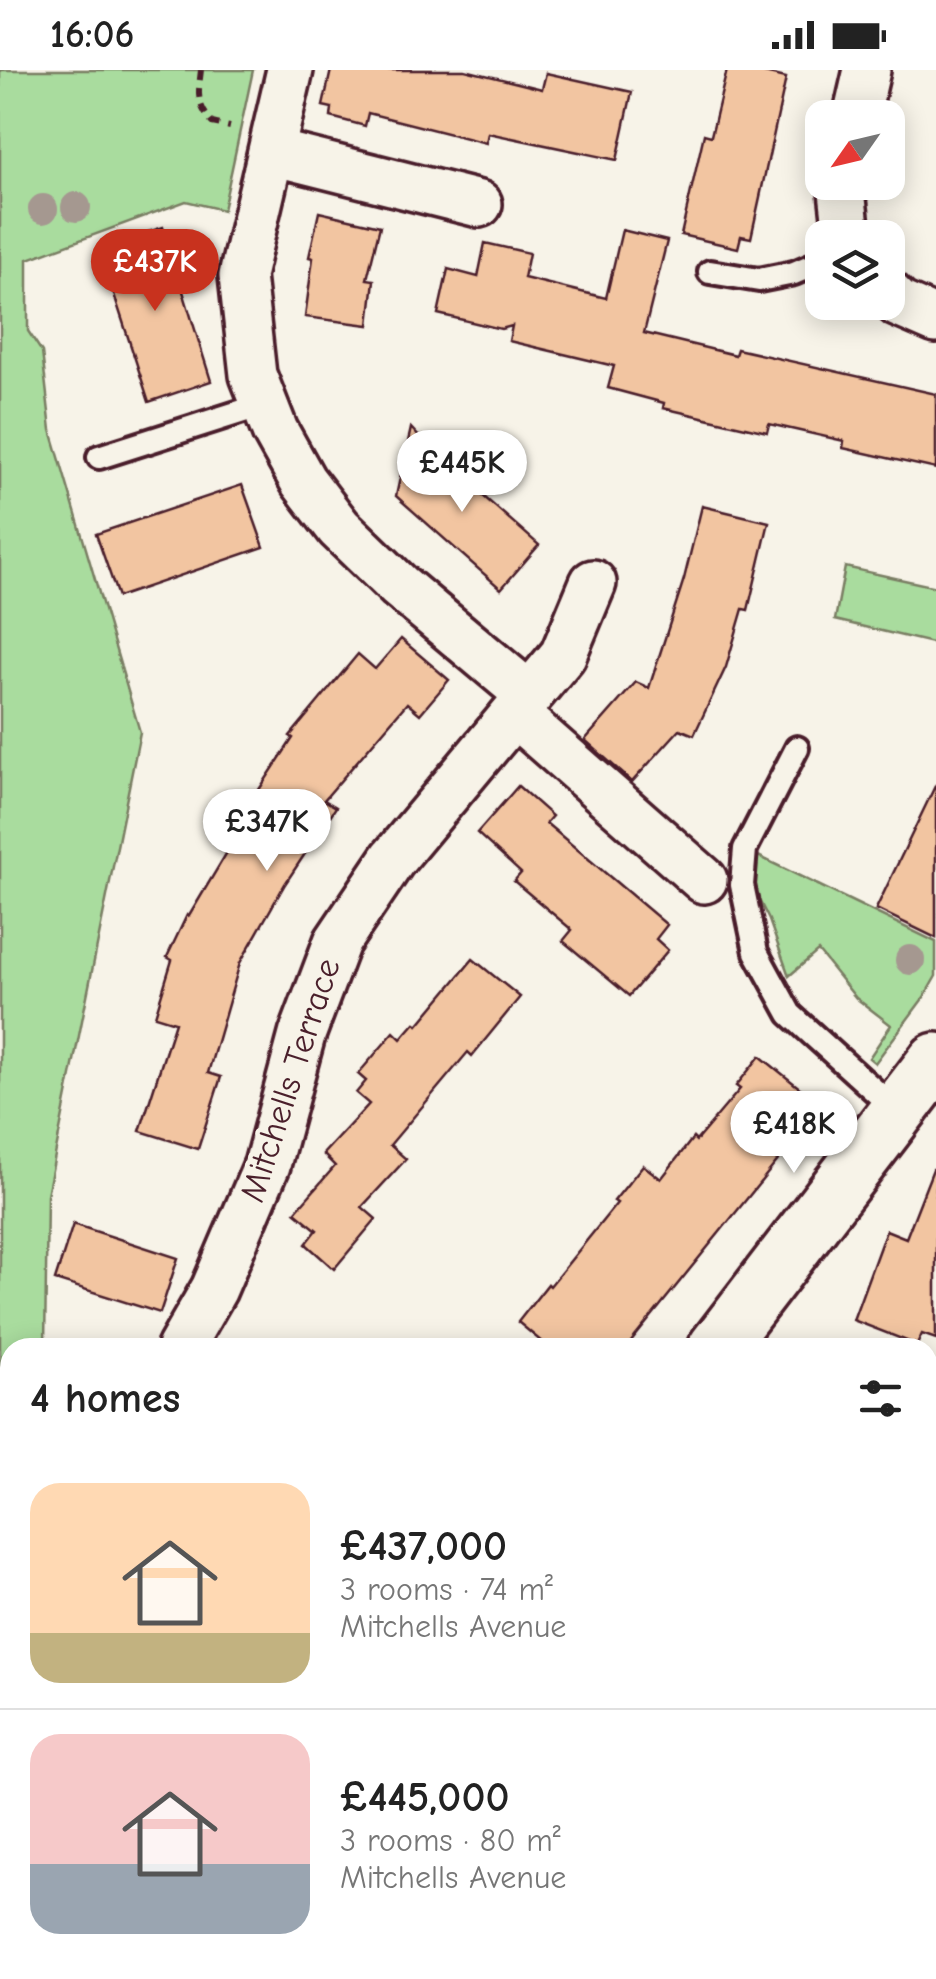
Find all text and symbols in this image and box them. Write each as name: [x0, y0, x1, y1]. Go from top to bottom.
text: 16:06: [50, 13, 134, 57]
north arrow: [805, 100, 905, 200]
map controls: [805, 100, 905, 320]
button: layers: [805, 220, 905, 320]
pin: £437K: [85, 229, 225, 314]
text: £437K: [113, 243, 197, 280]
pin: £445K: [392, 430, 532, 515]
text: £445K: [419, 444, 505, 481]
pin: £347K: [197, 789, 337, 874]
text: £347K: [225, 803, 309, 840]
street label: Mitchells Terrace: [231, 953, 349, 1207]
pin: £418K: [724, 1091, 864, 1176]
text: £418K: [752, 1105, 836, 1142]
icon: filters: [853, 1371, 908, 1426]
text: 4 homes: [30, 1374, 180, 1423]
text: £437,000: [340, 1522, 507, 1571]
icon: home: [110, 1523, 230, 1643]
text: 3 rooms · 74 m²: [340, 1571, 553, 1608]
text: Mitchells Avenue: [340, 1608, 566, 1645]
text: £445,000: [340, 1773, 509, 1822]
icon: home: [110, 1774, 230, 1894]
text: 3 rooms · 80 m²: [340, 1822, 561, 1859]
text: Mitchells Avenue: [340, 1859, 566, 1896]

